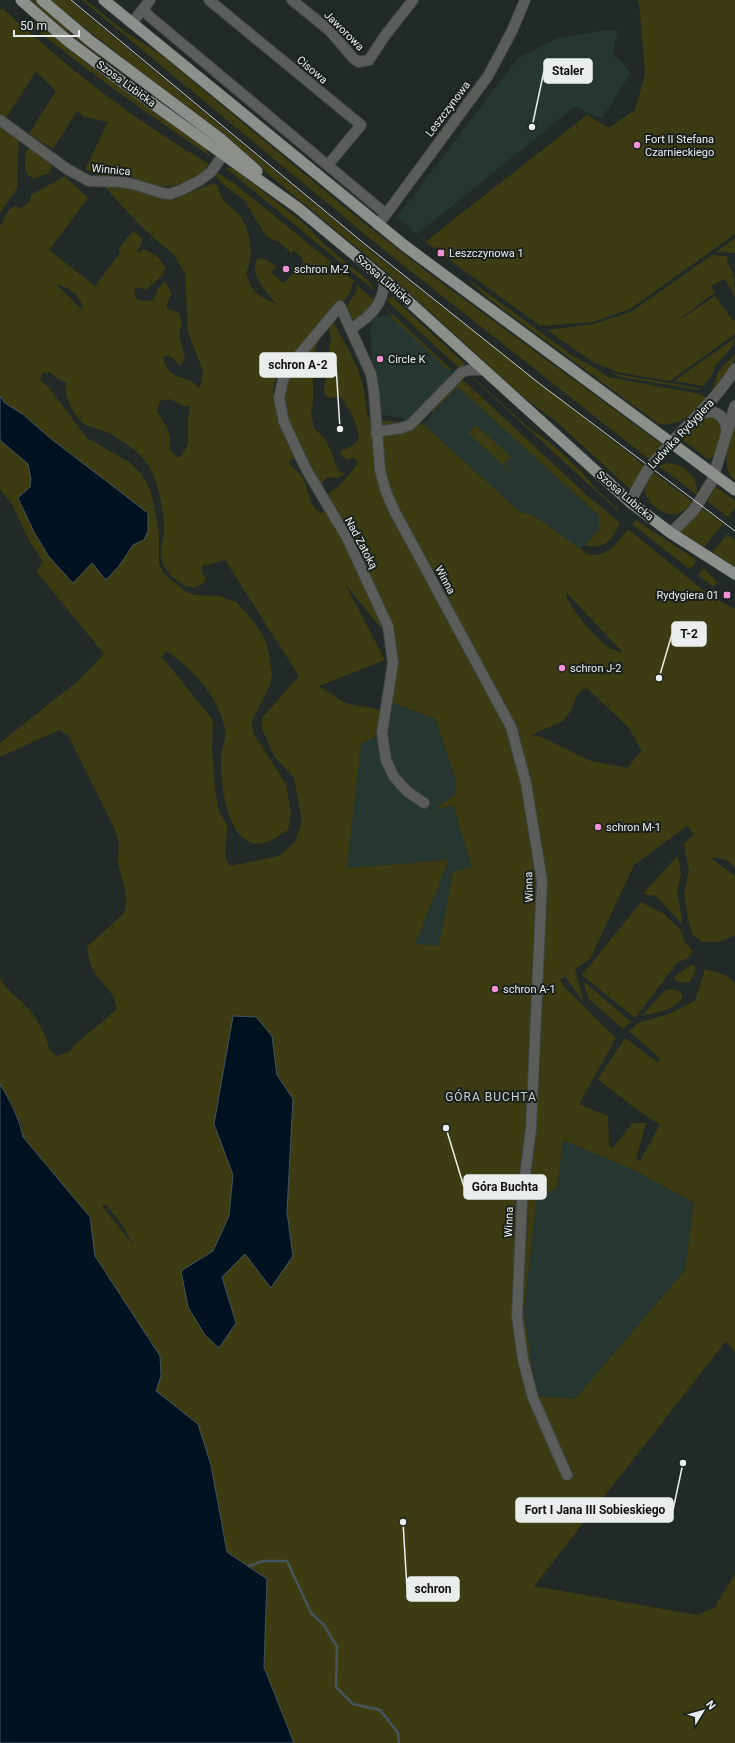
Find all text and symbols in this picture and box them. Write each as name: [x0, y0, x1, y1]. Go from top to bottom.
street label: Jaworowa: [321, 8, 367, 54]
scale bar: [14, 12, 79, 38]
text: 50 m: [20, 19, 47, 33]
street label: Cisowa: [294, 53, 330, 87]
street label: Szosa Lubicka: [94, 58, 158, 110]
callout: Staler: [544, 59, 592, 83]
text: Staler: [552, 64, 585, 78]
street label: Leszczynowa: [423, 79, 473, 139]
place label: Fort II Stefana Czarnieckiego: [645, 133, 714, 159]
marker: Fort II Stefana Czarnieckiego: [632, 140, 642, 150]
street label: Winnica: [91, 162, 131, 178]
place label: Leszczynowa 1: [449, 247, 524, 260]
marker: Leszczynowa 1: [436, 248, 446, 258]
street label: Szosa Lubicka: [353, 252, 415, 308]
place label: schron M-2: [294, 263, 349, 276]
marker: schron M-2: [281, 264, 291, 274]
callout: schron A-2: [260, 353, 336, 377]
place label: Circle K: [388, 353, 425, 366]
marker: Circle K: [375, 354, 385, 364]
text: schron A-2: [268, 358, 328, 372]
street label: Ludwika Rydygiera: [645, 396, 717, 472]
street label: Szosa Lubicka: [594, 468, 656, 524]
street label: Nad Zatoką: [342, 515, 380, 571]
street label: Winna: [432, 563, 458, 597]
place label: Rydygiera 01: [656, 589, 719, 602]
marker: Rydygiera 01: [722, 590, 732, 600]
callout: T-2: [672, 622, 706, 646]
text: T-2: [680, 627, 698, 641]
place label: schron J-2: [570, 662, 621, 675]
marker: schron J-2: [557, 663, 567, 673]
place label: schron M-1: [606, 821, 661, 834]
marker: schron M-1: [593, 822, 603, 832]
street label: Winna: [522, 871, 536, 903]
place label: schron A-1: [503, 983, 556, 996]
marker: schron A-1: [490, 984, 500, 994]
district label: GÓRA BUCHTA: [445, 1089, 537, 1104]
callout: Góra Buchta: [464, 1175, 546, 1199]
text: Góra Buchta: [472, 1180, 539, 1194]
street label: Winna: [502, 1206, 516, 1238]
callout: Fort I Jana III Sobieskiego: [516, 1498, 673, 1522]
text: Fort I Jana III Sobieskiego: [525, 1503, 666, 1517]
callout: schron: [407, 1577, 459, 1601]
text: schron: [415, 1582, 452, 1596]
north arrow: [683, 1691, 723, 1731]
text: N: [703, 1698, 718, 1712]

